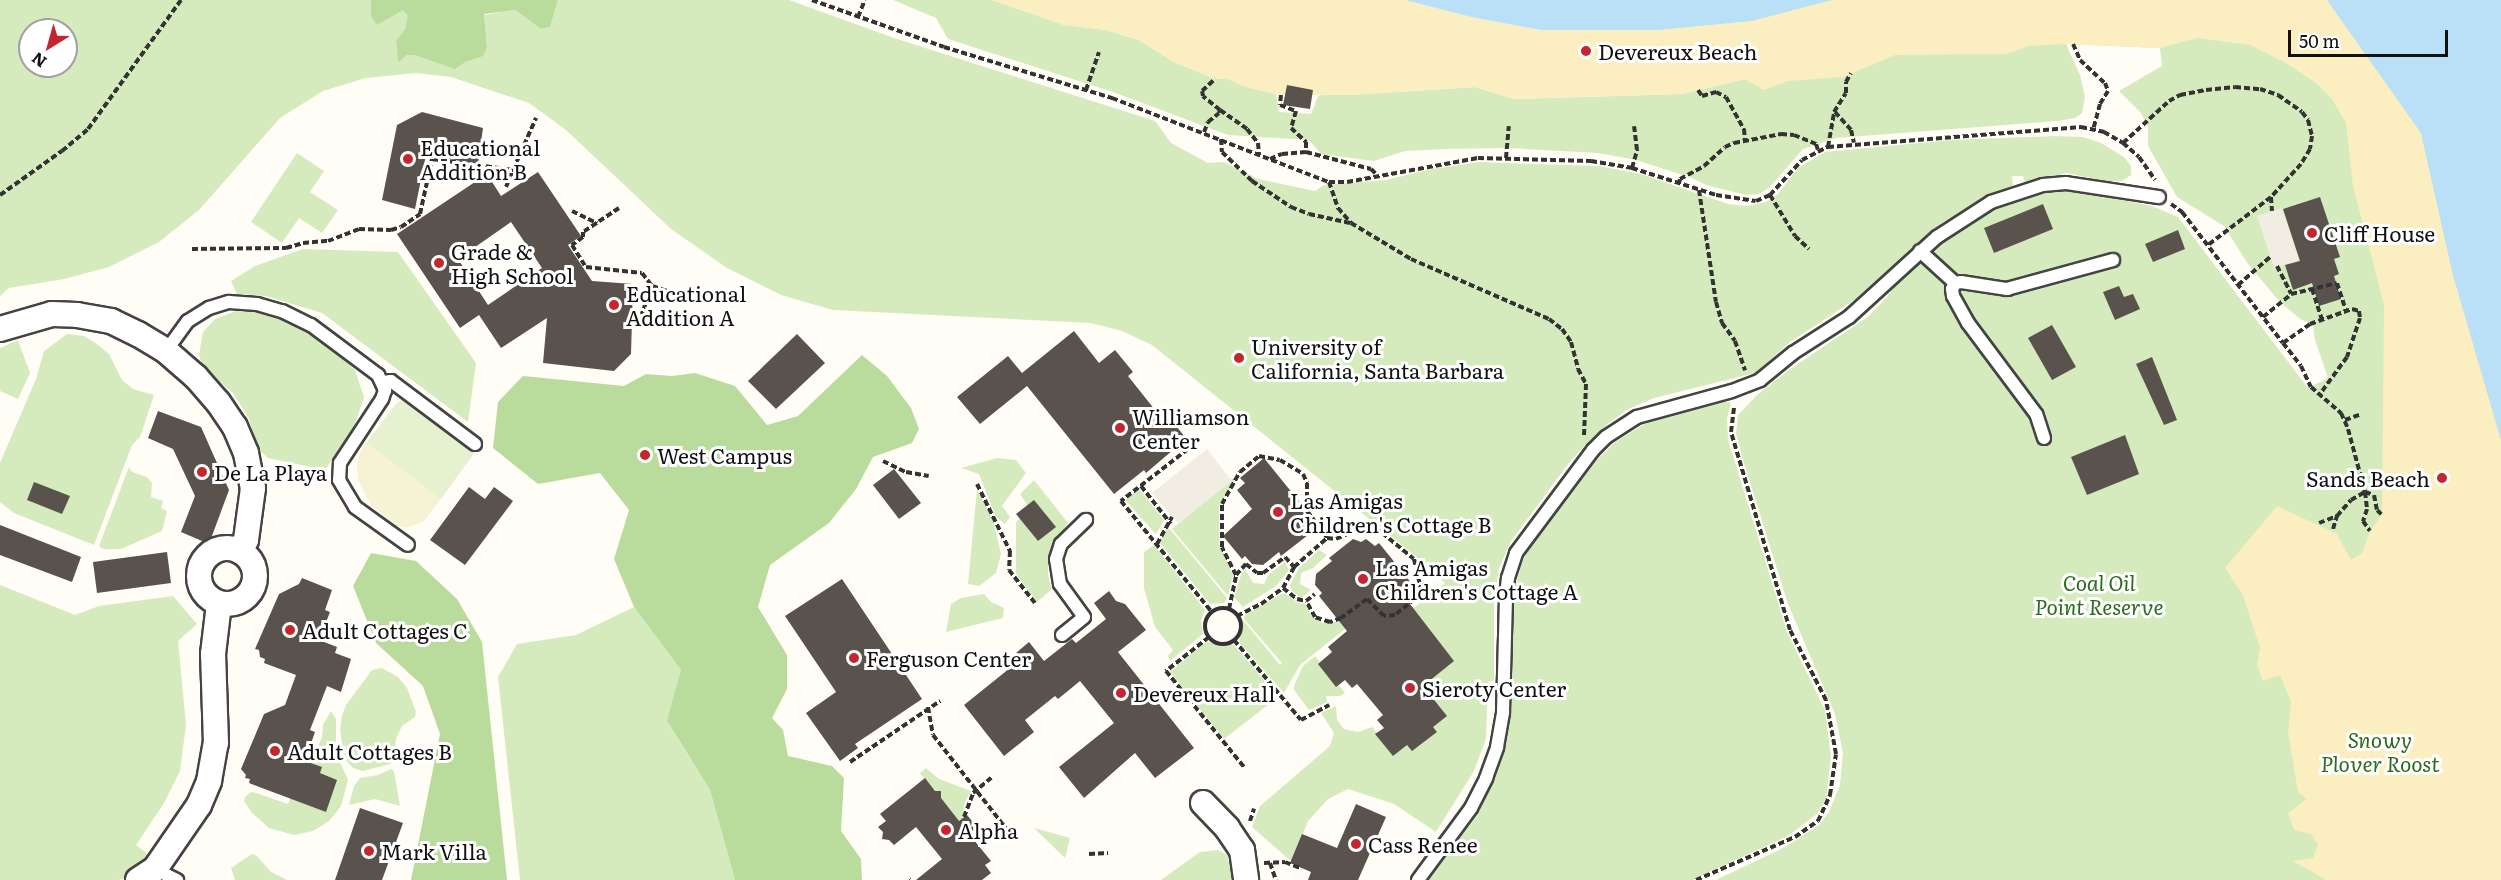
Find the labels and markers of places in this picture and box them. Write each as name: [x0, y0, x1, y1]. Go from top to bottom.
place label: Devereux Beach: [1598, 38, 1757, 64]
marker: Devereux Beach: [1579, 44, 1593, 58]
place label: Educational Addition B: [420, 134, 540, 184]
marker: Educational Addition B: [401, 152, 415, 166]
place label: Cliff House: [2324, 220, 2435, 246]
marker: Cliff House: [2305, 226, 2319, 240]
place label: Grade & High School: [451, 238, 573, 288]
marker: Grade & High School: [432, 256, 446, 270]
place label: Educational Addition A: [626, 280, 746, 330]
marker: Educational Addition A: [607, 298, 621, 312]
place label: University of California, Santa Barbara: [1251, 333, 1504, 383]
marker: University of California, Santa Barbara: [1232, 351, 1246, 365]
place label: Williamson Center: [1132, 403, 1249, 453]
marker: Williamson Center: [1113, 421, 1127, 435]
place label: West Campus: [657, 442, 792, 468]
marker: West Campus: [638, 448, 652, 462]
place label: De La Playa: [214, 459, 327, 485]
marker: De La Playa: [195, 465, 209, 479]
place label: Sands Beach: [2306, 465, 2430, 491]
marker: Sands Beach: [2435, 471, 2449, 485]
place label: Las Amigas Children's Cottage B: [1290, 487, 1491, 537]
marker: Las Amigas Children's Cottage B: [1271, 505, 1285, 519]
place label: Las Amigas Children's Cottage A: [1375, 554, 1578, 604]
marker: Las Amigas Children's Cottage A: [1356, 572, 1370, 586]
place label: Adult Cottages C: [302, 617, 468, 643]
marker: Adult Cottages C: [283, 623, 297, 637]
place label: Ferguson Center: [866, 645, 1031, 671]
marker: Ferguson Center: [847, 651, 861, 665]
place label: Sieroty Center: [1422, 675, 1566, 701]
place label: Devereux Hall: [1133, 680, 1275, 706]
marker: Sieroty Center: [1403, 681, 1417, 695]
marker: Devereux Hall: [1114, 686, 1128, 700]
place label: Adult Cottages B: [287, 738, 452, 764]
marker: Adult Cottages B: [268, 744, 282, 758]
place label: Alpha: [958, 817, 1018, 843]
marker: Alpha: [939, 823, 953, 837]
place label: Cass Renee: [1368, 831, 1478, 857]
marker: Cass Renee: [1349, 837, 1363, 851]
place label: Mark Villa: [381, 838, 487, 864]
marker: Mark Villa: [362, 844, 376, 858]

